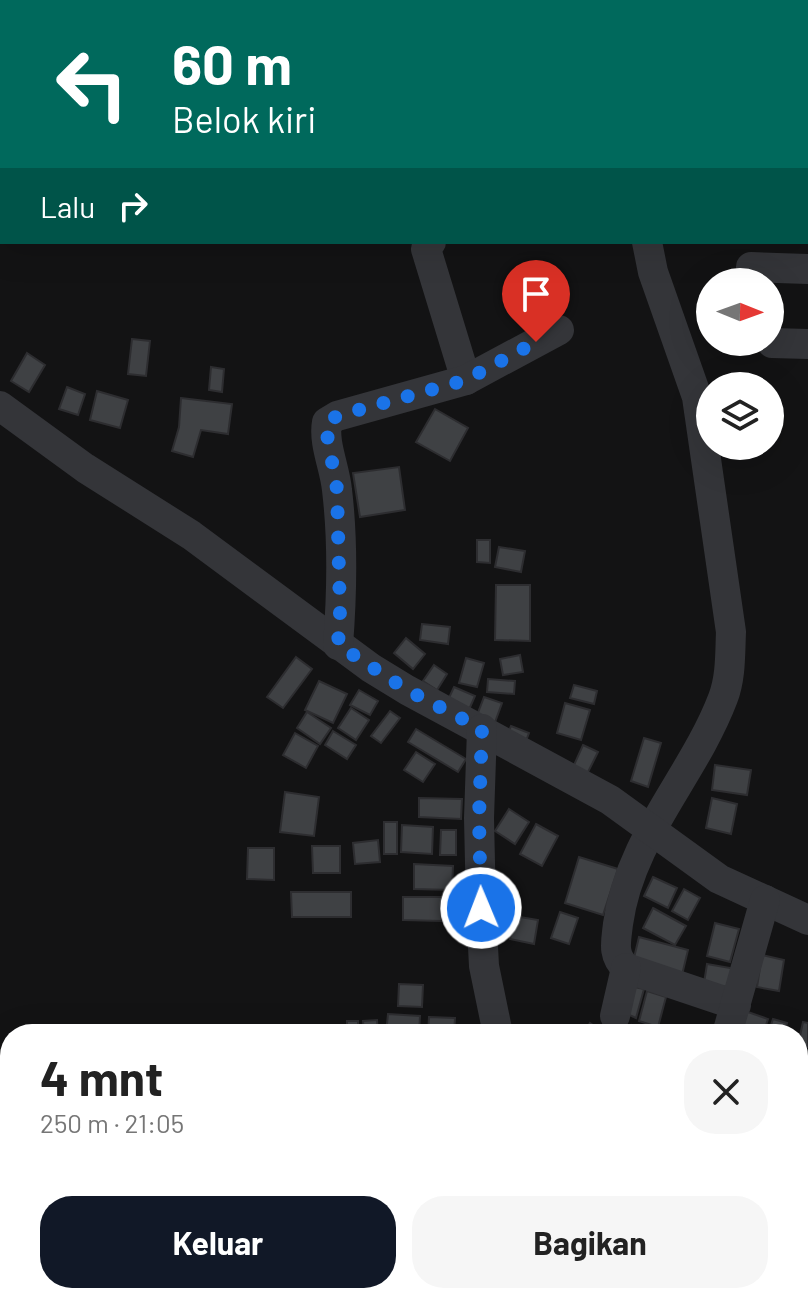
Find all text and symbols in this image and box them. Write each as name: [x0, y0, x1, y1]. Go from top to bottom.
text: 60 m: [172, 29, 292, 96]
icon: left: [40, 32, 144, 136]
text: Belok kiri: [172, 97, 316, 140]
icon: right: [111, 184, 155, 228]
text: Lalu: [40, 188, 95, 224]
pin: [502, 260, 570, 342]
north arrow: [696, 268, 784, 356]
map controls: [696, 268, 784, 460]
icon: arrive: [514, 272, 558, 316]
button: layers: [696, 372, 784, 460]
position arrow: [439, 866, 523, 950]
text: 4 mnt: [40, 1048, 163, 1106]
button: close: [684, 1050, 768, 1134]
text: 250 m · 21:05: [40, 1107, 184, 1138]
button: Keluar: [40, 1196, 396, 1288]
button: Bagikan: [412, 1196, 768, 1288]

